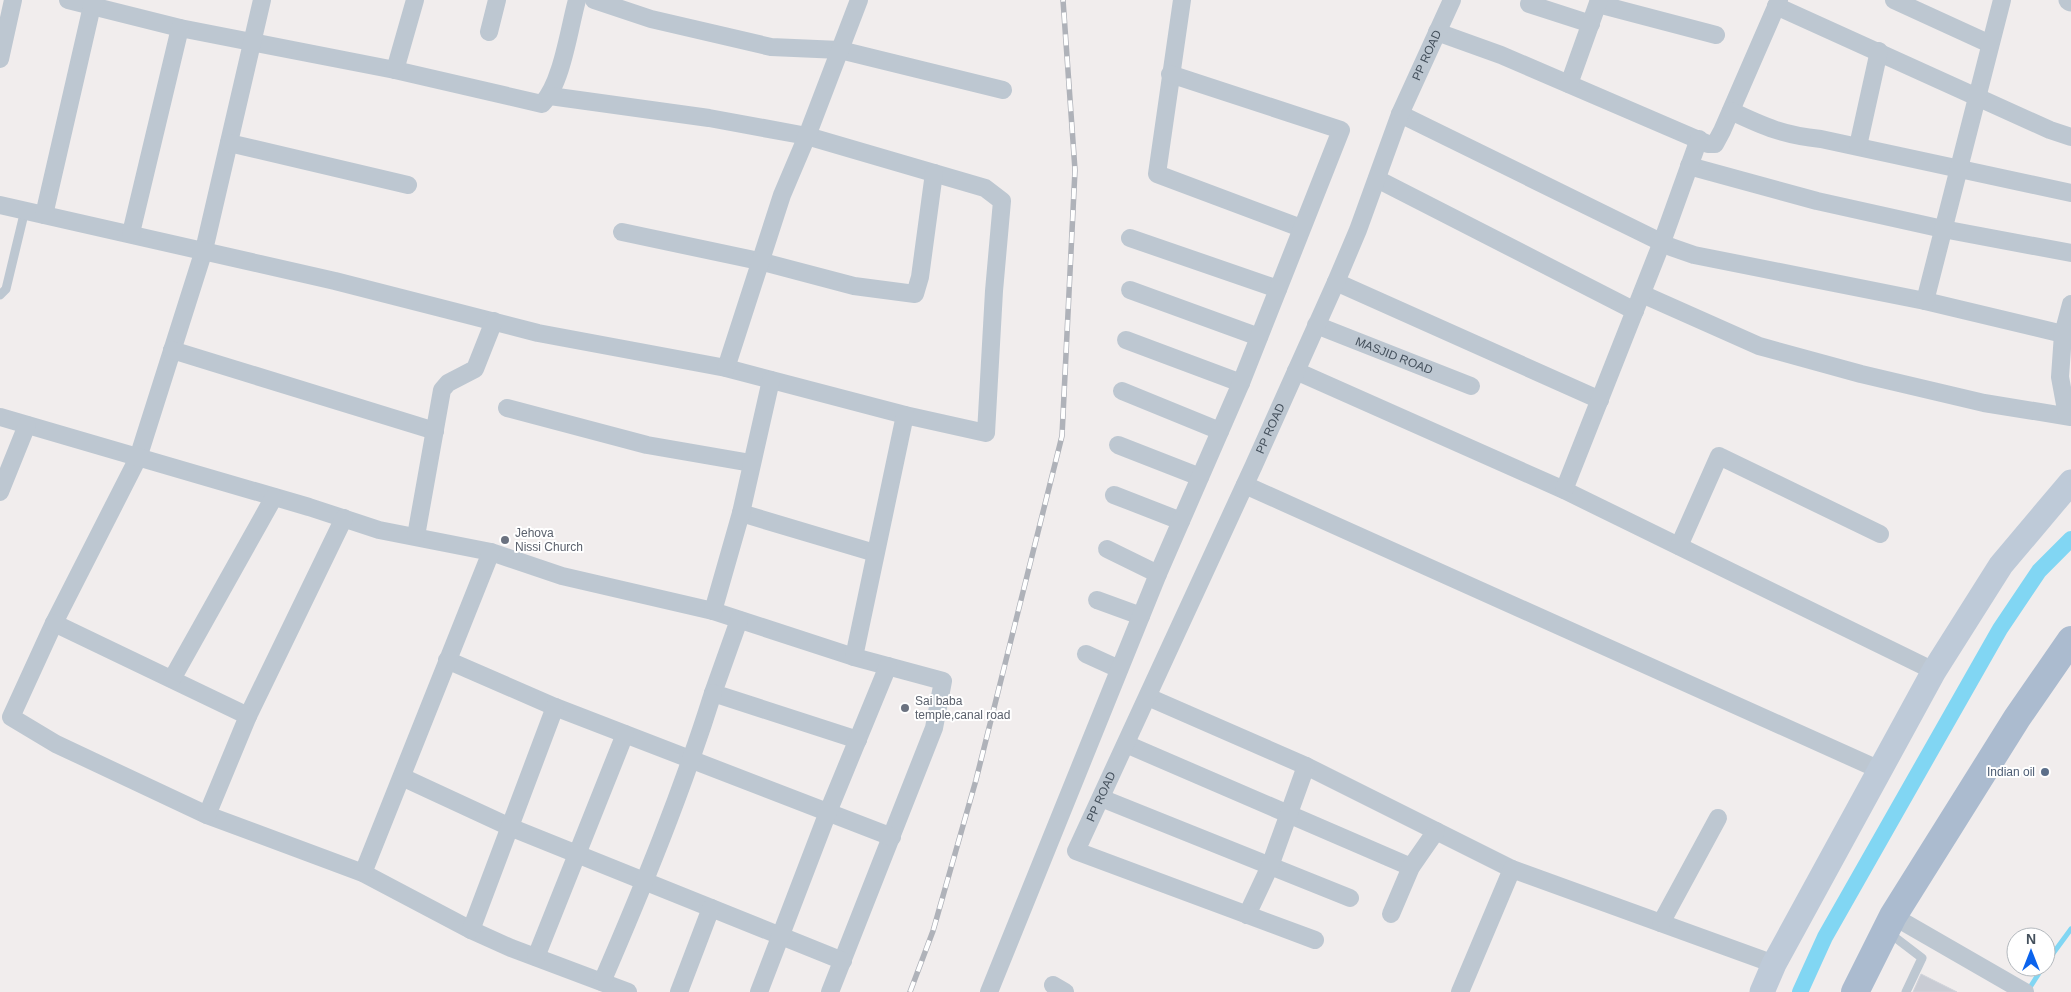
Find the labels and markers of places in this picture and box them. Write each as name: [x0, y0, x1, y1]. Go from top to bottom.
place label: Jehova Nissi Church: [515, 526, 583, 554]
marker: Jehova Nissi Church: [499, 534, 511, 546]
place label: Sai baba temple,canal road: [915, 694, 1010, 722]
marker: Sai baba temple,canal road: [899, 702, 911, 714]
place label: Indian oil: [1987, 765, 2035, 779]
marker: Indian oil: [2039, 766, 2051, 778]

